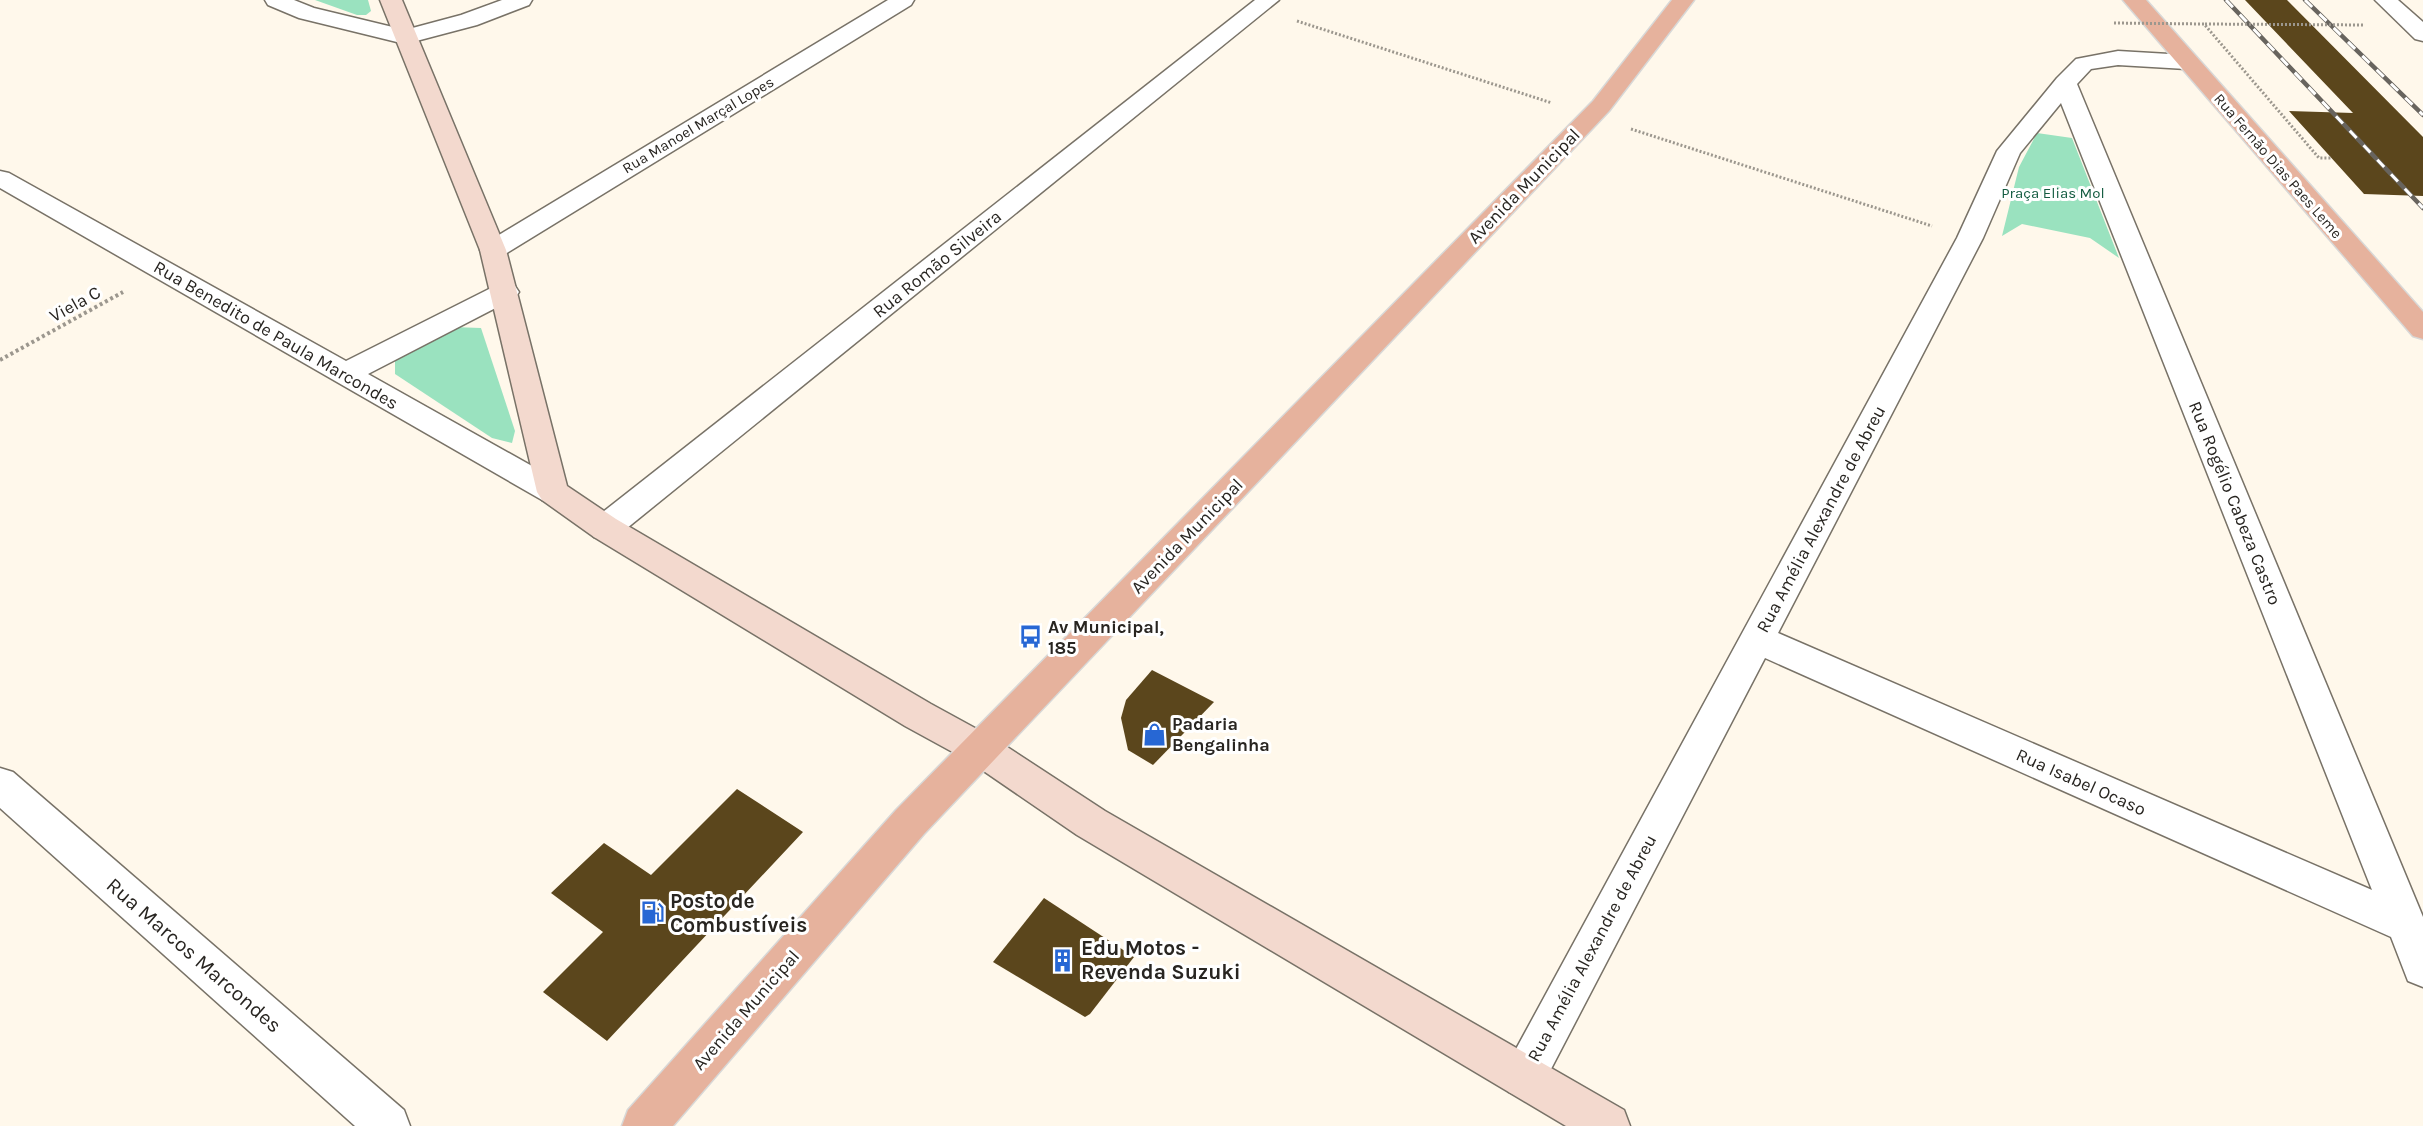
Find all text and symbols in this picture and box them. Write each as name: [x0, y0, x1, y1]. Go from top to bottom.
street label: Rua Manoel Marçal Lopes: [619, 73, 777, 177]
street label: Rua Fernão Dias Paes Leme: [2210, 90, 2346, 242]
street label: Avenida Municipal: [1463, 124, 1585, 248]
park label: Praça Elias Mol: [2001, 184, 2105, 202]
street label: Rua Romão Silveira: [868, 205, 1006, 323]
street label: Rua Benedito de Paula Marcondes: [150, 256, 402, 414]
street label: Viela C: [46, 281, 104, 327]
street label: Rua Rogélio Cabeza Castro: [2184, 398, 2286, 608]
street label: Rua Amélia Alexandre de Abreu: [1752, 402, 1890, 636]
street label: Avenida Municipal: [1126, 474, 1248, 598]
place label: Av Municipal, 185: [1048, 616, 1164, 659]
bus stop icon: Av Municipal, 185: [1017, 624, 1043, 650]
place label: Padaria Bengalinha: [1172, 713, 1270, 756]
shop icon: Padaria Bengalinha: [1141, 721, 1167, 747]
street label: Rua Isabel Ocaso: [2013, 744, 2149, 820]
street label: Rua Amélia Alexandre de Abreu: [1523, 831, 1661, 1065]
street label: Rua Marcos Marcondes: [102, 873, 286, 1037]
place label: Posto de Combustíveis: [670, 889, 807, 937]
fuel station icon: Posto de Combustíveis: [639, 900, 665, 926]
place label: Edu Motos - Revenda Suzuki: [1081, 936, 1241, 984]
street label: Avenida Municipal: [688, 945, 804, 1075]
building icon: Edu Motos - Revenda Suzuki: [1050, 947, 1076, 973]

